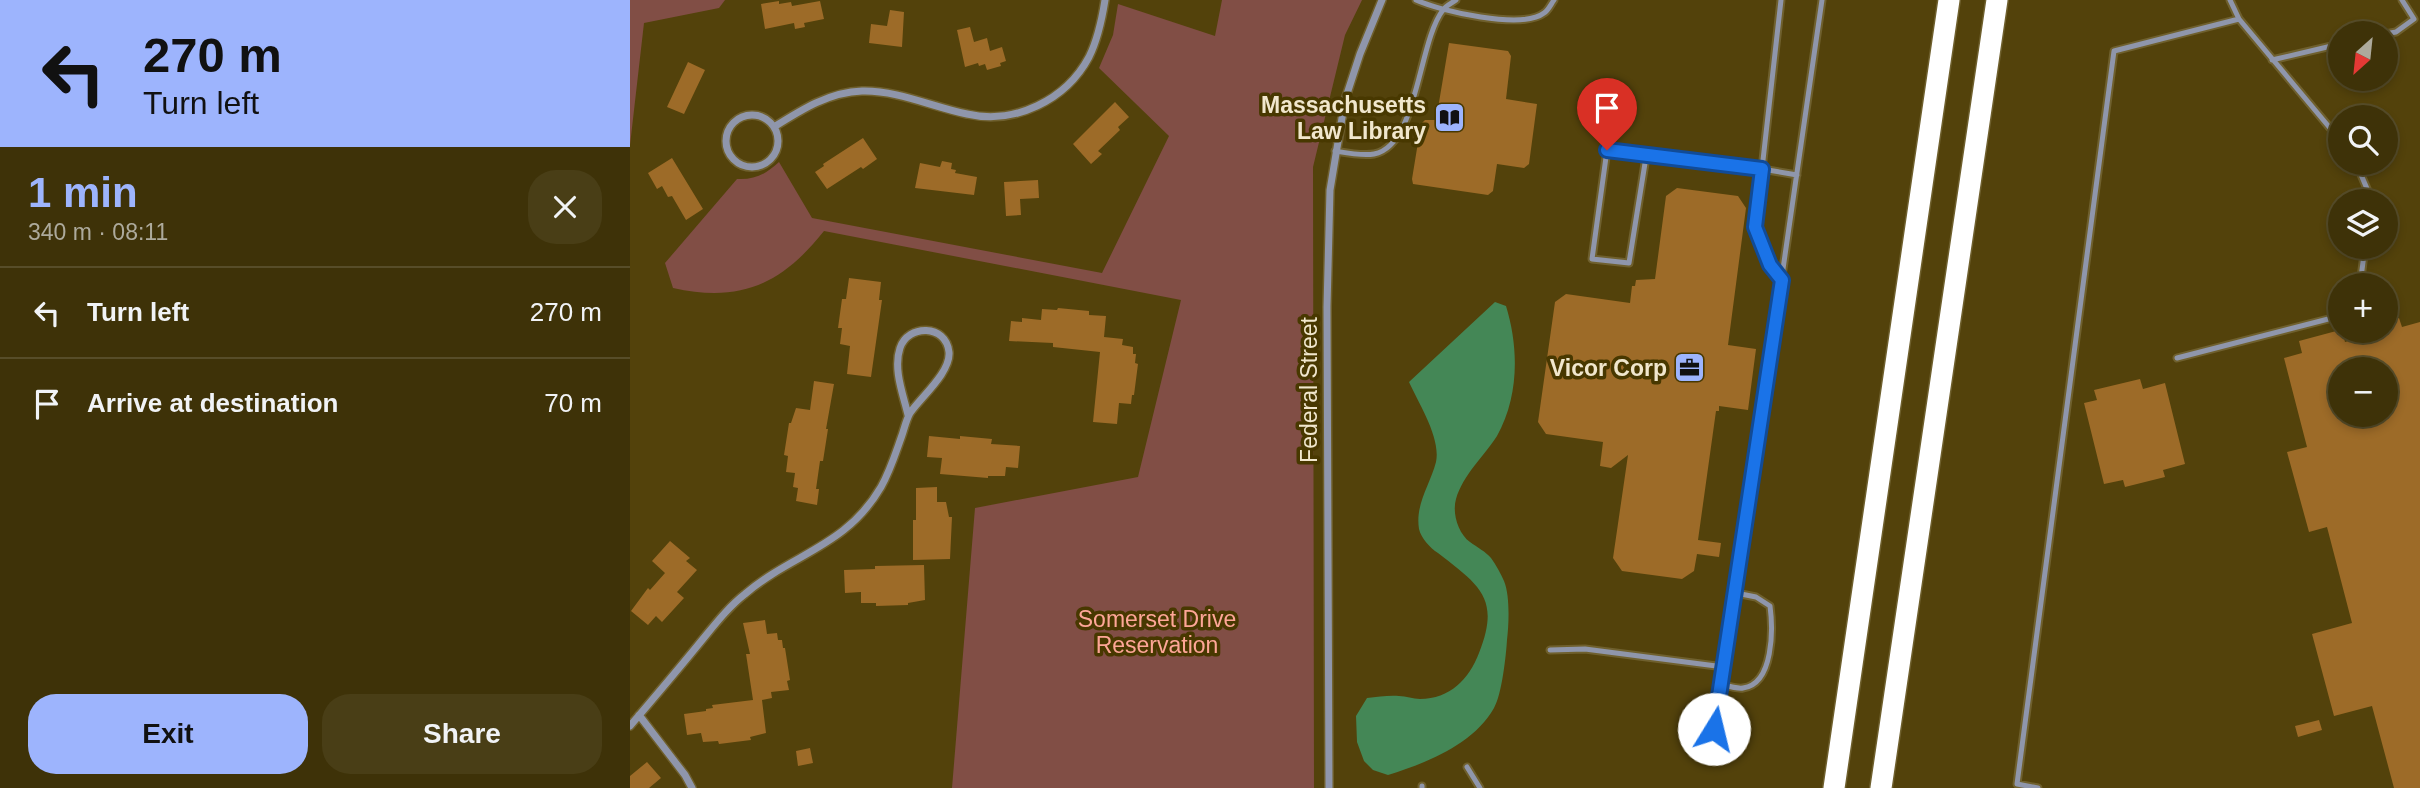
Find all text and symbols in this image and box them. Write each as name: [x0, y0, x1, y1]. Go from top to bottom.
north arrow: [2328, 21, 2398, 91]
map controls: [2328, 21, 2398, 427]
icon: left: [28, 28, 119, 119]
text: 270 m: [143, 28, 282, 82]
pin: [1577, 78, 1637, 150]
text: Turn left: [143, 85, 259, 121]
icon: arrive: [1588, 89, 1626, 127]
place label: Massachusetts Law Library: [1261, 92, 1426, 144]
library icon: Massachusetts Law Library: [1432, 101, 1466, 135]
button: search: [2328, 105, 2398, 175]
text: 1 min: [28, 169, 138, 216]
button: close: [528, 170, 602, 244]
button: layers: [2328, 189, 2398, 259]
text: 340 m · 08:11: [28, 219, 168, 245]
button: +: [2328, 273, 2398, 343]
icon: left: [28, 294, 66, 332]
text: Turn left: [87, 297, 189, 327]
text: 270 m: [530, 297, 602, 327]
street label: Federal Street: [1296, 317, 1322, 463]
office icon: Vicor Corp: [1673, 351, 1707, 385]
place label: Vicor Corp: [1550, 355, 1667, 381]
button: −: [2328, 357, 2398, 427]
icon: arrive: [28, 385, 66, 423]
text: Arrive at destination: [87, 388, 338, 418]
text: 70 m: [544, 388, 602, 418]
park label: Somerset Drive Reservation: [1078, 606, 1236, 658]
position arrow: [1677, 692, 1751, 766]
button: Exit: [28, 694, 308, 774]
button: Share: [322, 694, 602, 774]

